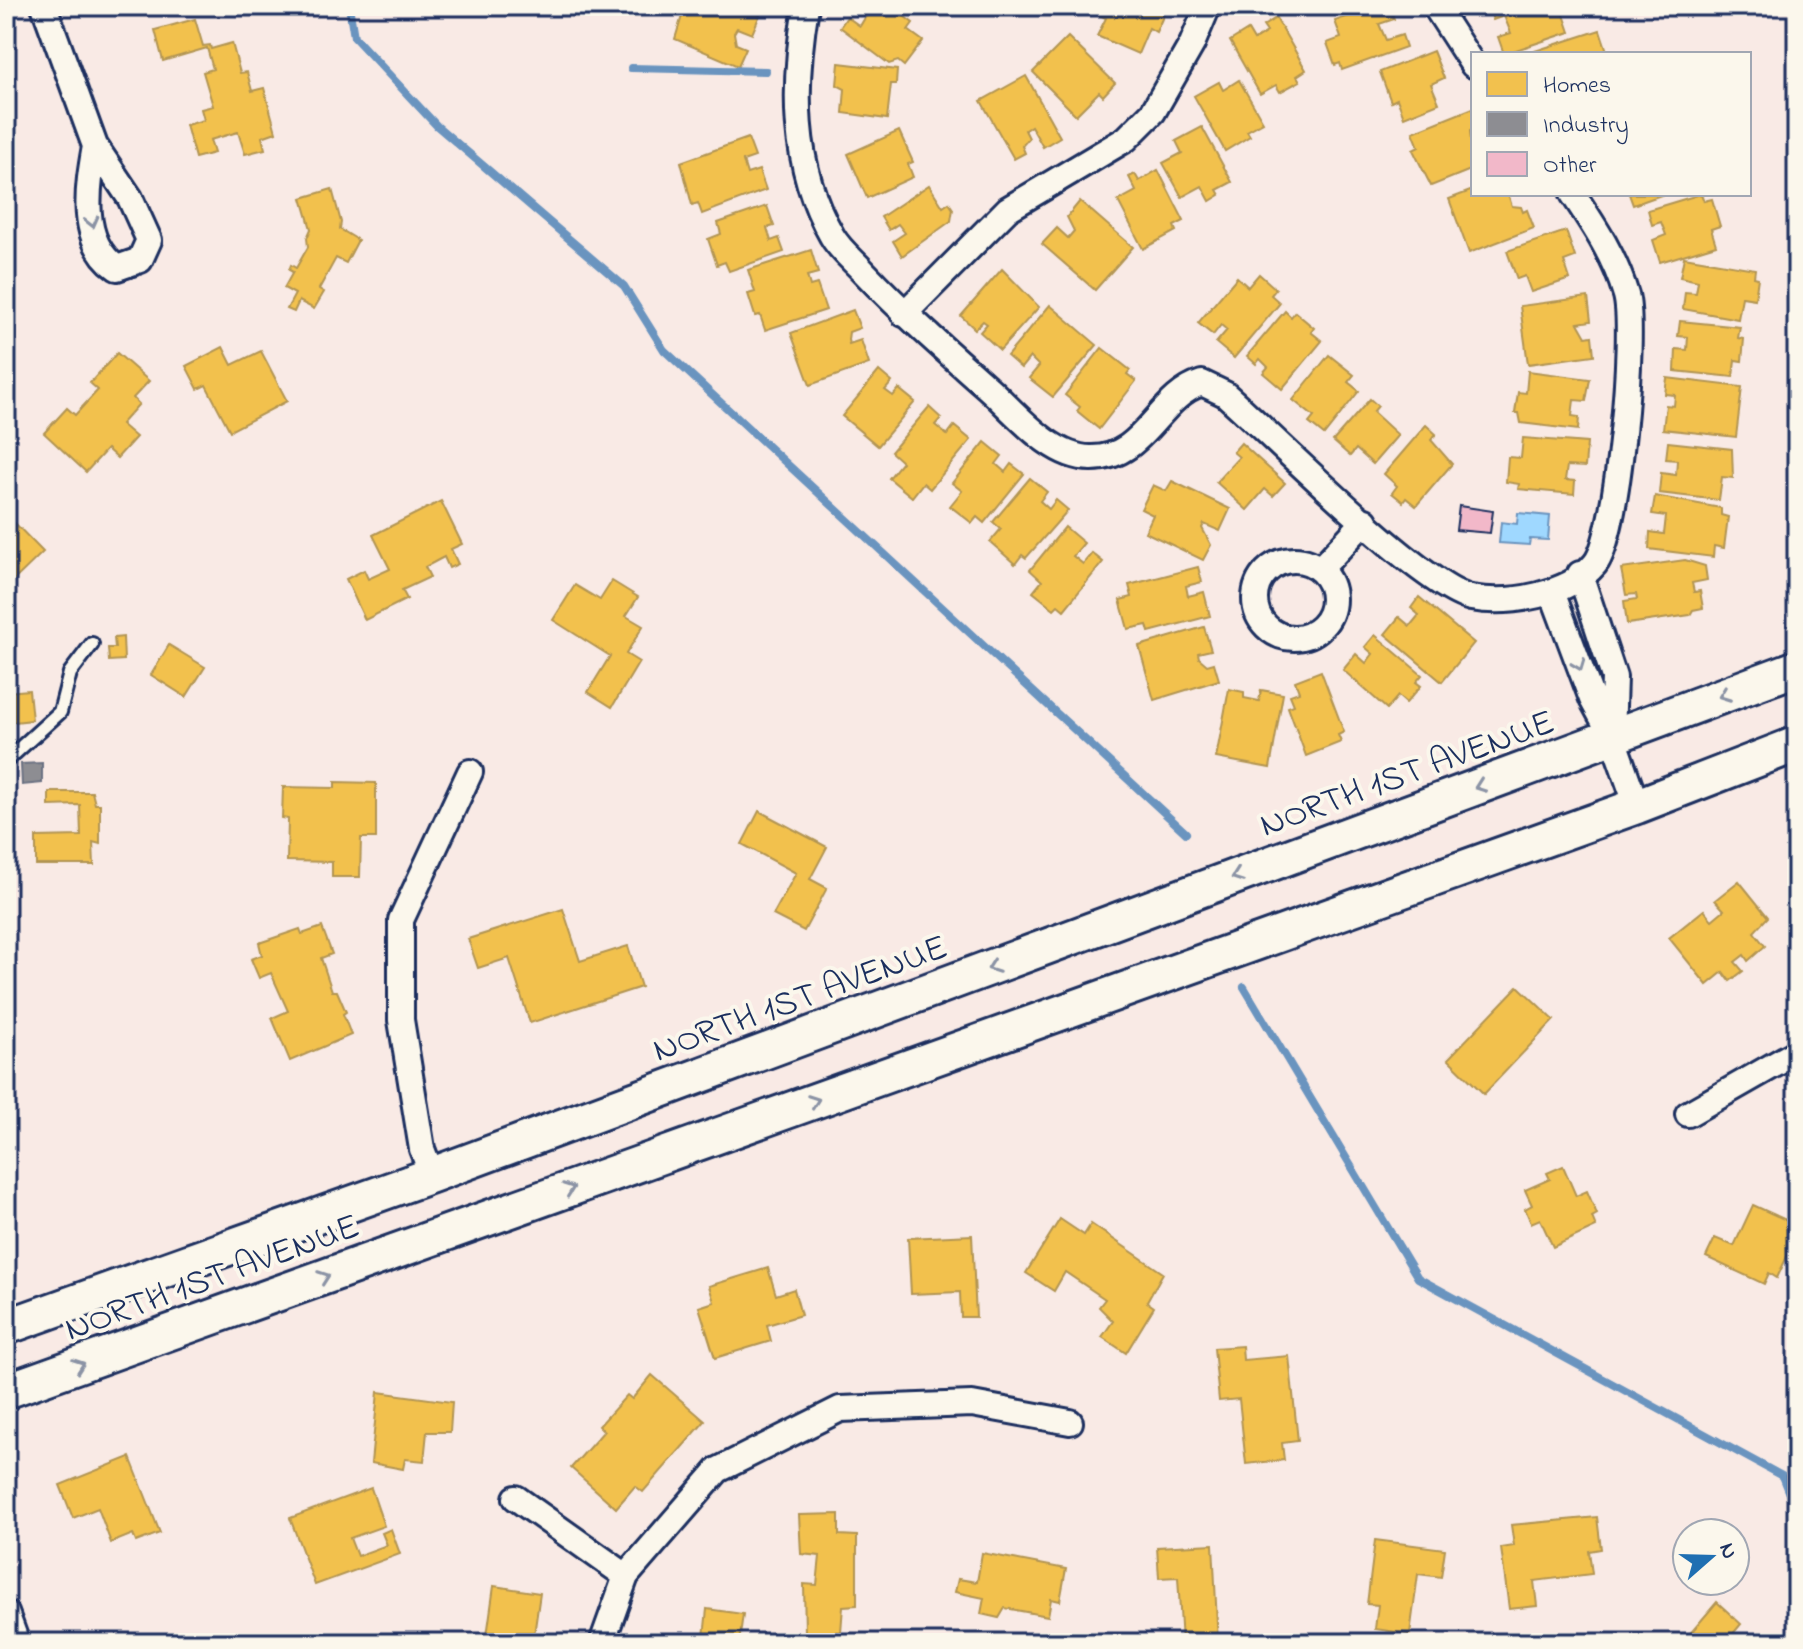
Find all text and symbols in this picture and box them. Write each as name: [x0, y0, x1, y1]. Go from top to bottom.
legend: [1471, 52, 1751, 196]
text: Homes: [1543, 69, 1611, 104]
text: Industry: [1543, 109, 1629, 145]
text: Other: [1543, 149, 1597, 184]
one-way arrow: [82, 215, 99, 229]
one-way arrow: [1569, 657, 1586, 671]
one-way arrow: [1718, 685, 1732, 702]
street label: NORTH 1ST AVENUE: [1253, 697, 1562, 853]
one-way arrow: [1474, 776, 1488, 792]
one-way arrow: [1230, 866, 1244, 883]
street label: NORTH 1ST AVENUE: [646, 922, 955, 1078]
one-way arrow: [987, 957, 1001, 974]
one-way arrow: [806, 1094, 820, 1111]
one-way arrow: [561, 1182, 575, 1199]
street label: NORTH 1ST AVENUE: [58, 1201, 367, 1357]
one-way arrow: [316, 1270, 330, 1287]
one-way arrow: [72, 1358, 86, 1374]
north arrow: [1671, 1517, 1751, 1597]
text: N: [1709, 1539, 1745, 1564]

